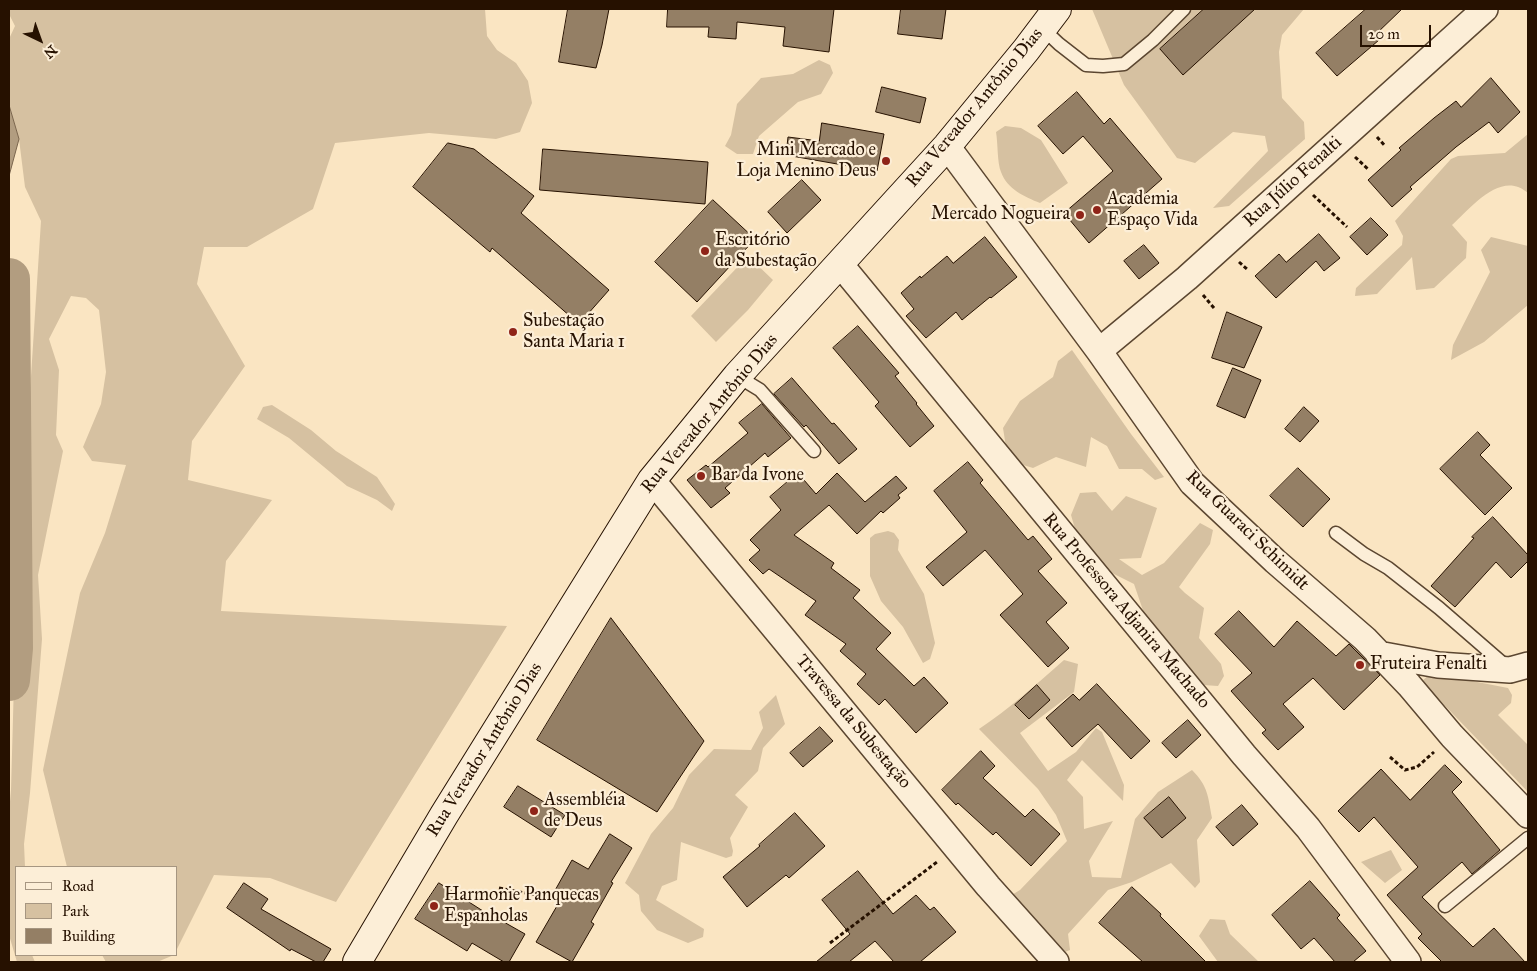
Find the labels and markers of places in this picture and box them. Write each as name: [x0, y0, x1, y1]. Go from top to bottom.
place label: Mini Mercado e Loja Menino Deus: [736, 140, 876, 182]
marker: Mini Mercado e Loja Menino Deus: [880, 155, 892, 167]
place label: Academia Espaço Vida: [1107, 189, 1198, 232]
place label: Mercado Nogueira: [931, 204, 1070, 226]
marker: Academia Espaço Vida: [1091, 204, 1103, 216]
marker: Mercado Nogueira: [1074, 209, 1086, 221]
place label: Escritório da Subestação: [715, 230, 817, 272]
marker: Escritório da Subestação: [699, 245, 711, 257]
place label: Subestação Santa Maria 1: [523, 311, 625, 354]
marker: Subestação Santa Maria 1: [507, 326, 519, 338]
place label: Bar da Ivone: [711, 465, 804, 487]
marker: Bar da Ivone: [695, 470, 707, 482]
place label: Fruteira Fenalti: [1370, 654, 1487, 676]
marker: Fruteira Fenalti: [1354, 659, 1366, 671]
place label: Assembléia de Deus: [544, 790, 625, 832]
marker: Assembléia de Deus: [528, 805, 540, 817]
place label: Harmonie Panquecas Espanholas: [444, 885, 599, 928]
marker: Harmonie Panquecas Espanholas: [428, 900, 440, 912]

